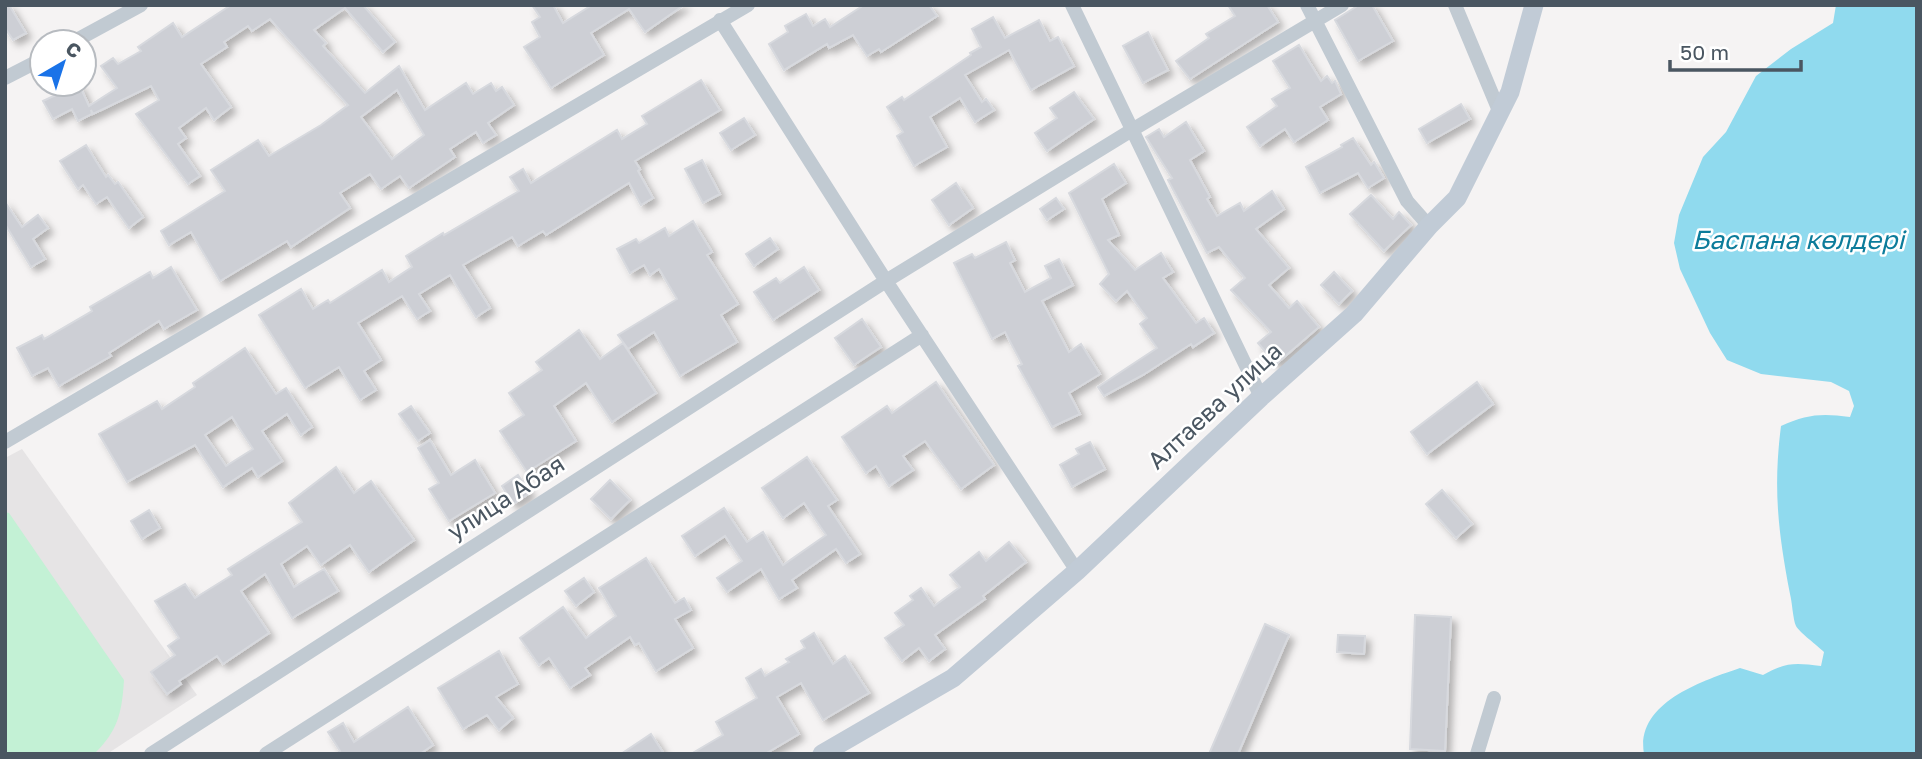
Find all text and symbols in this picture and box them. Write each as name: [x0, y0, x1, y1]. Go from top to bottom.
north arrow: [28, 28, 98, 98]
scale bar: [1670, 28, 1801, 72]
text: С: [62, 36, 86, 63]
text: 50 m: [1680, 39, 1729, 65]
water label: Баспана көлдері: [1692, 224, 1907, 255]
street label: Алтаева улица: [1141, 335, 1287, 474]
street label: улица Абая: [441, 448, 569, 545]

